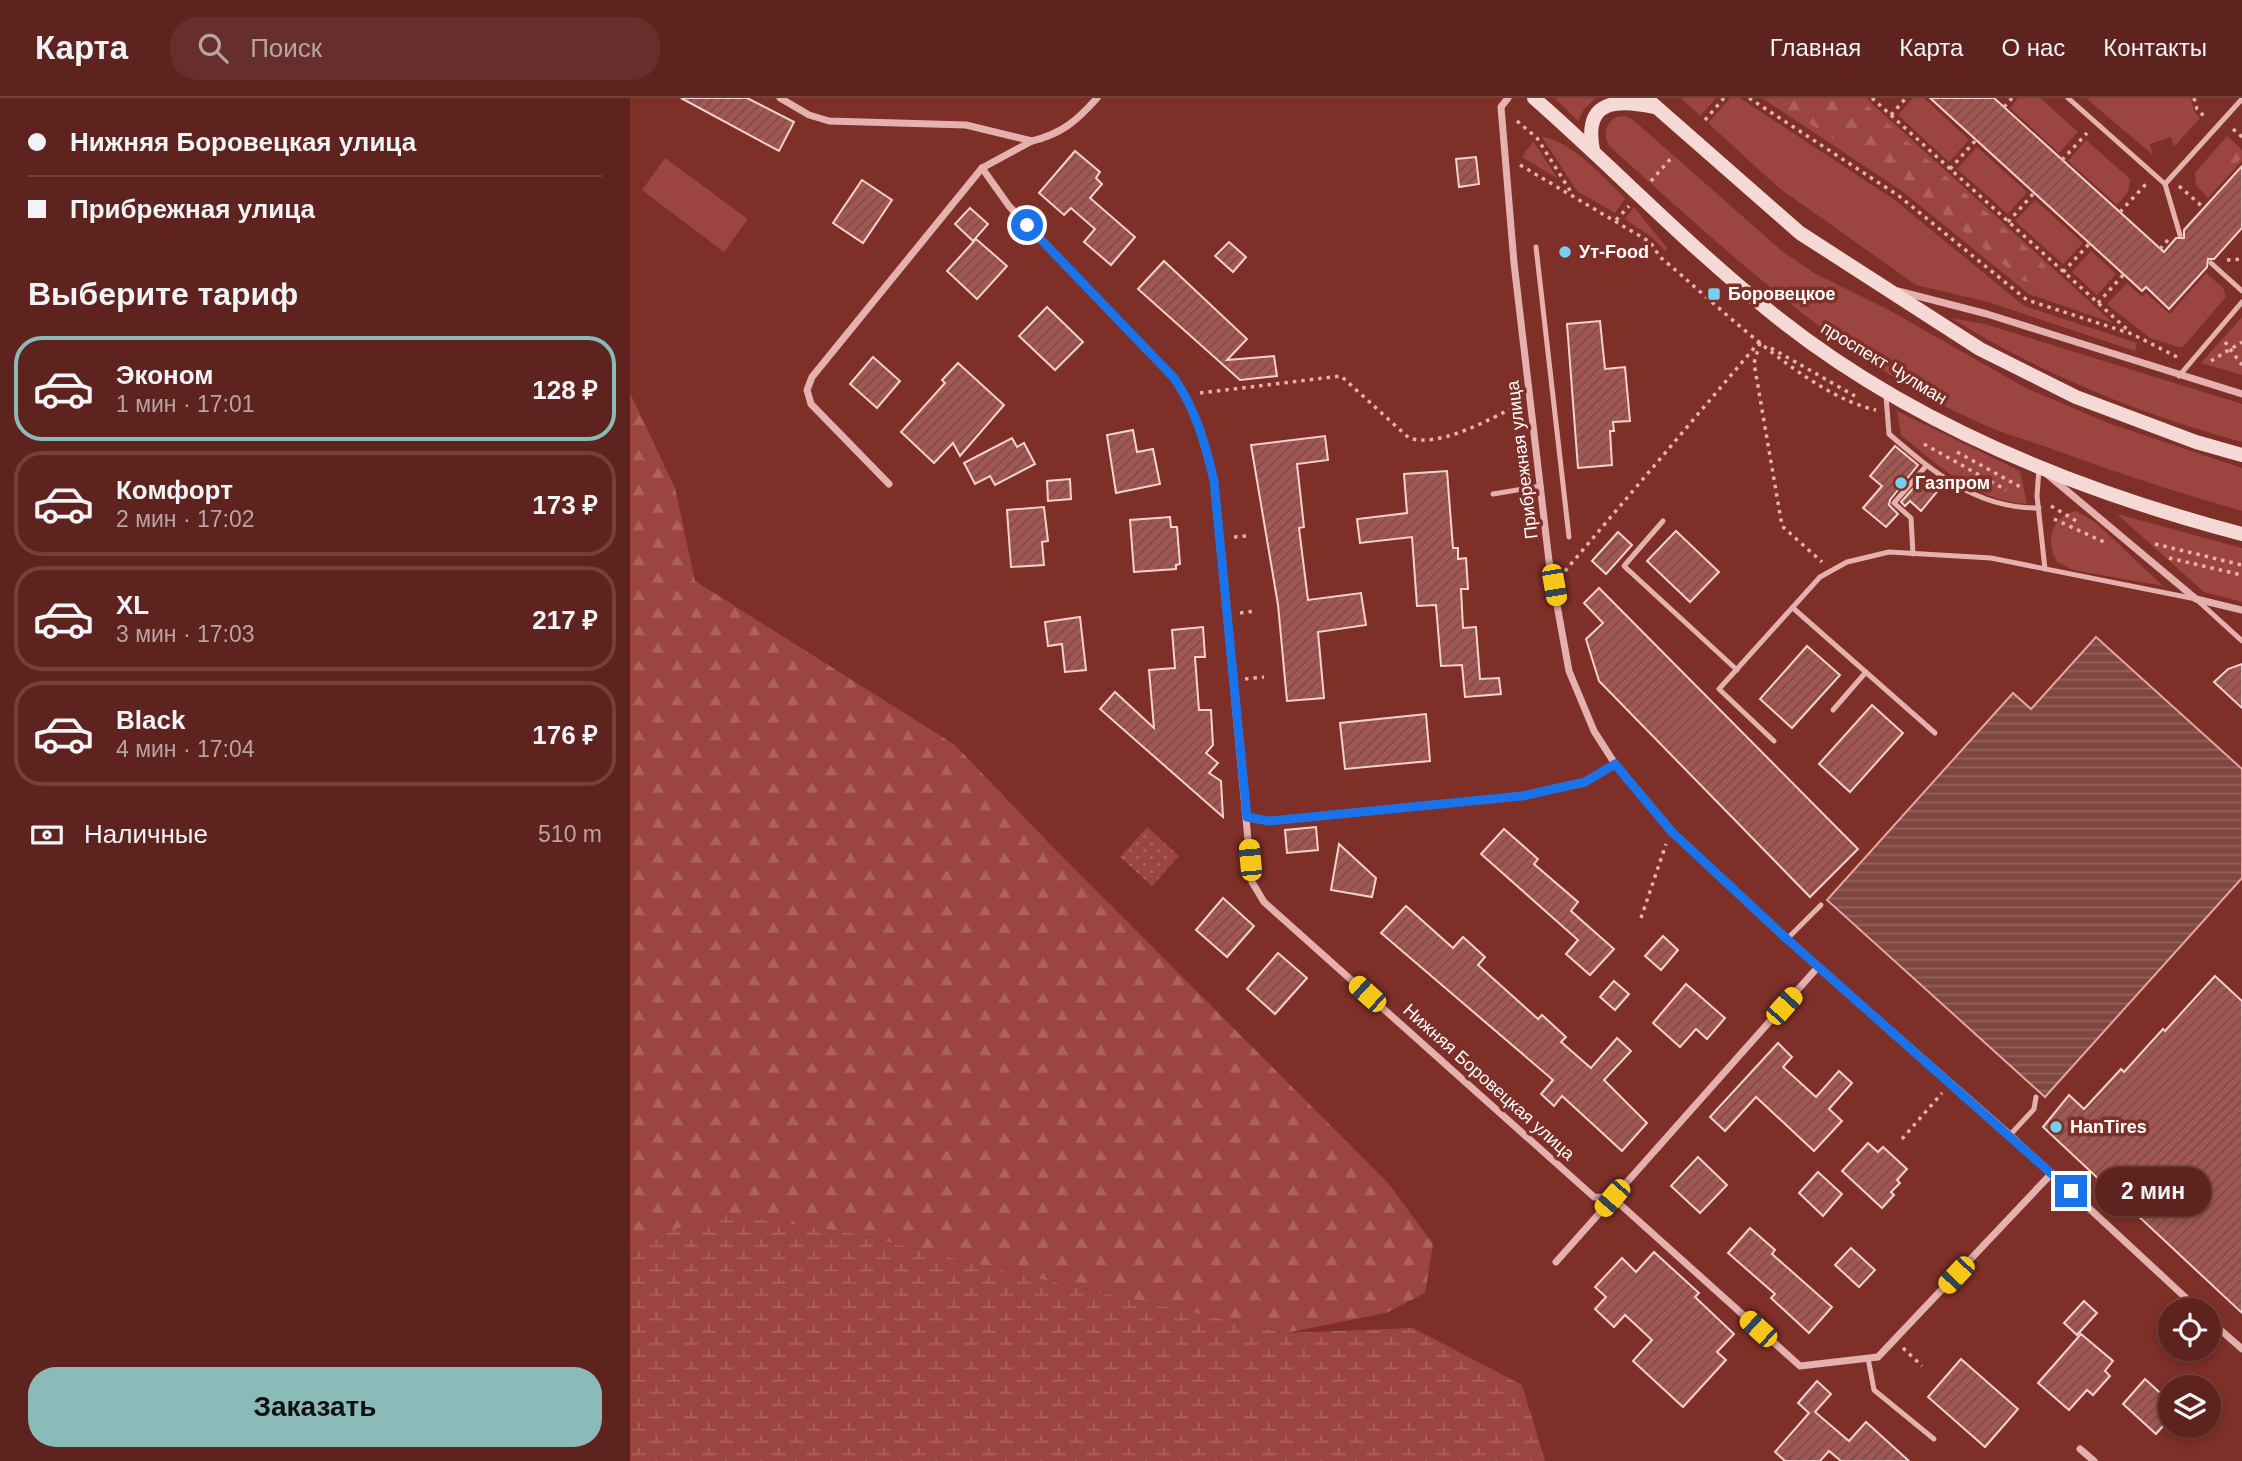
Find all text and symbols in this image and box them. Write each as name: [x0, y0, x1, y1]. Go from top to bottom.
search box: [170, 17, 660, 80]
text: Карта: [35, 29, 128, 66]
icon: search: [194, 29, 232, 67]
text: Поиск: [250, 33, 322, 63]
text: Главная: [1770, 34, 1861, 61]
text: Карта: [1899, 34, 1963, 61]
text: О нас: [2001, 34, 2065, 61]
text: Контакты: [2103, 34, 2207, 61]
text: Нижняя Боровецкая улица: [70, 127, 416, 157]
text: Прибрежная улица: [70, 194, 315, 224]
route start: [1011, 209, 1043, 241]
place label: Ут-Food: [1579, 242, 1649, 262]
marker: Ут-Food: [1557, 244, 1573, 260]
text: Выберите тариф: [28, 276, 298, 312]
place label: Боровецкое: [1728, 284, 1836, 304]
marker: Боровецкое: [1706, 286, 1722, 302]
street label: проспект Чулман: [1817, 318, 1951, 408]
icon: car: [32, 357, 95, 420]
text: Эконом: [116, 360, 214, 390]
text: 128 ₽: [532, 375, 598, 405]
street label: Прибрежная улица: [1502, 379, 1542, 540]
text: 1 мин · 17:01: [116, 391, 255, 417]
icon: car: [32, 472, 95, 535]
place label: Газпром: [1915, 473, 1990, 493]
text: Комфорт: [116, 475, 233, 505]
marker: Газпром: [1893, 475, 1909, 491]
text: 173 ₽: [532, 490, 598, 520]
text: 2 мин · 17:02: [116, 506, 255, 532]
car: [1541, 562, 1568, 608]
icon: car: [32, 587, 95, 650]
text: XL: [116, 590, 149, 620]
text: 217 ₽: [532, 605, 598, 635]
text: 3 мин · 17:03: [116, 621, 255, 647]
icon: car: [32, 702, 95, 765]
text: Black: [116, 705, 185, 735]
text: 176 ₽: [532, 720, 598, 750]
text: 4 мин · 17:04: [116, 736, 255, 762]
icon: cash: [28, 816, 66, 854]
text: Наличные: [84, 819, 208, 849]
text: 510 m: [538, 821, 602, 847]
car: [1238, 838, 1263, 882]
car: [1345, 972, 1390, 1016]
car: [1763, 983, 1806, 1029]
street label: Нижняя Боровецкая улица: [1399, 1000, 1579, 1165]
place label: HanTires: [2070, 1117, 2147, 1137]
marker: HanTires: [2048, 1119, 2064, 1135]
callout: 2 мин: [2096, 1166, 2211, 1216]
car: [1591, 1175, 1634, 1221]
route end: [2055, 1175, 2087, 1207]
text: 2 мин: [2121, 1178, 2185, 1204]
car: [1934, 1252, 1979, 1298]
map controls: [2158, 1298, 2221, 1438]
button: locate: [2158, 1298, 2221, 1361]
car: [1736, 1307, 1781, 1351]
button: Заказать: [28, 1367, 602, 1447]
button: layers: [2158, 1375, 2221, 1438]

